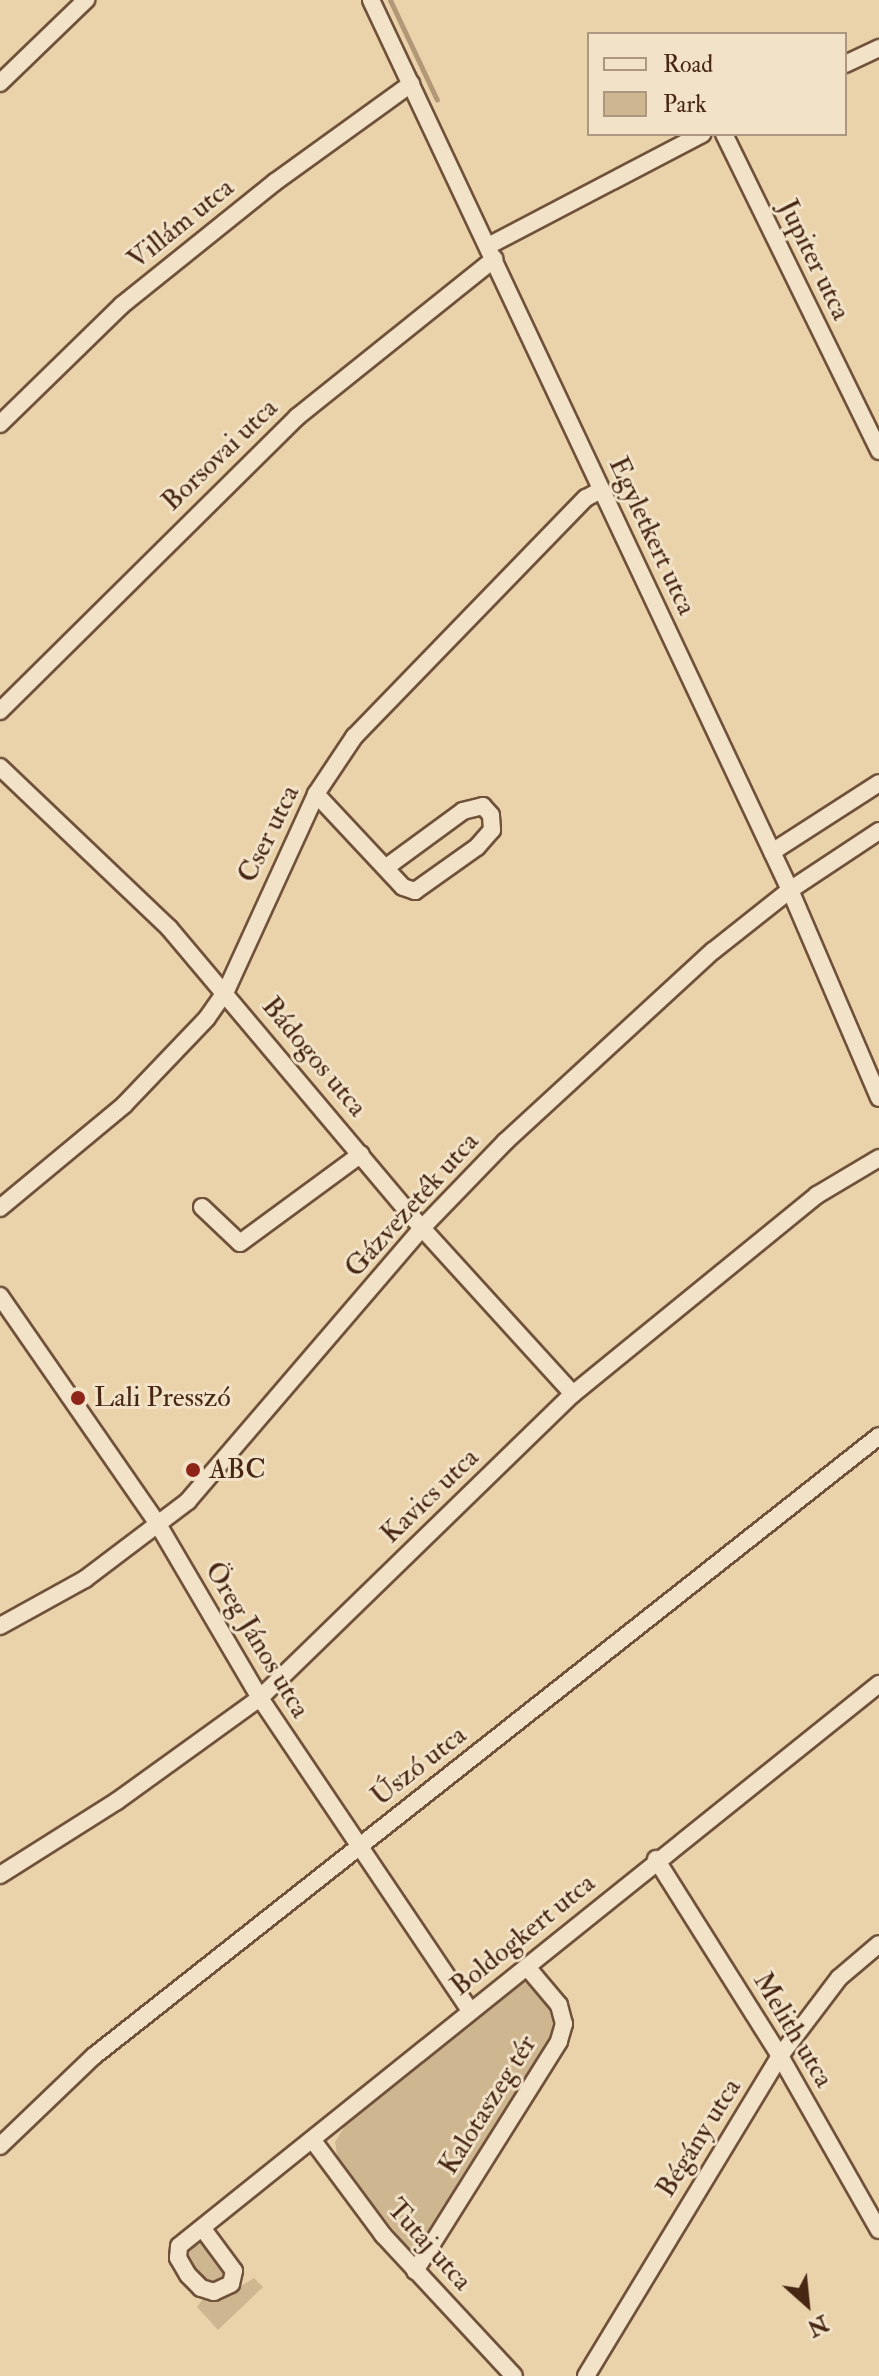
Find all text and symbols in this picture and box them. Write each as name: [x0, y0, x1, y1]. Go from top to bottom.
legend: [587, 32, 847, 136]
text: Road: [663, 49, 713, 80]
text: Park: [663, 89, 707, 120]
street label: Villám utca: [121, 171, 241, 277]
street label: Jupiter utca: [770, 194, 858, 326]
street label: Borsovai utca: [155, 391, 285, 519]
street label: Egyletkert utca: [601, 452, 703, 620]
street label: Cser utca: [231, 780, 307, 888]
street label: Bádogos utca: [254, 990, 374, 1124]
street label: Gázvezeték utca: [338, 1126, 486, 1284]
place label: Lali Presszó: [94, 1381, 231, 1415]
marker: Lali Presszó: [69, 1389, 87, 1407]
street label: Kavics utca: [374, 1441, 486, 1551]
place label: ABC: [209, 1453, 266, 1487]
marker: ABC: [184, 1461, 202, 1479]
street label: Öreg János utca: [197, 1556, 317, 1724]
street label: Úszó utca: [365, 1718, 473, 1814]
street label: Boldogkert utca: [444, 1867, 602, 2003]
street label: Melith utca: [745, 1966, 841, 2094]
street label: Kalotaszeg tér: [432, 2029, 544, 2181]
street label: Bégány utca: [649, 2072, 749, 2204]
street label: Tutaj utca: [379, 2192, 479, 2298]
north arrow: [767, 2264, 847, 2344]
text: N: [803, 2308, 833, 2342]

